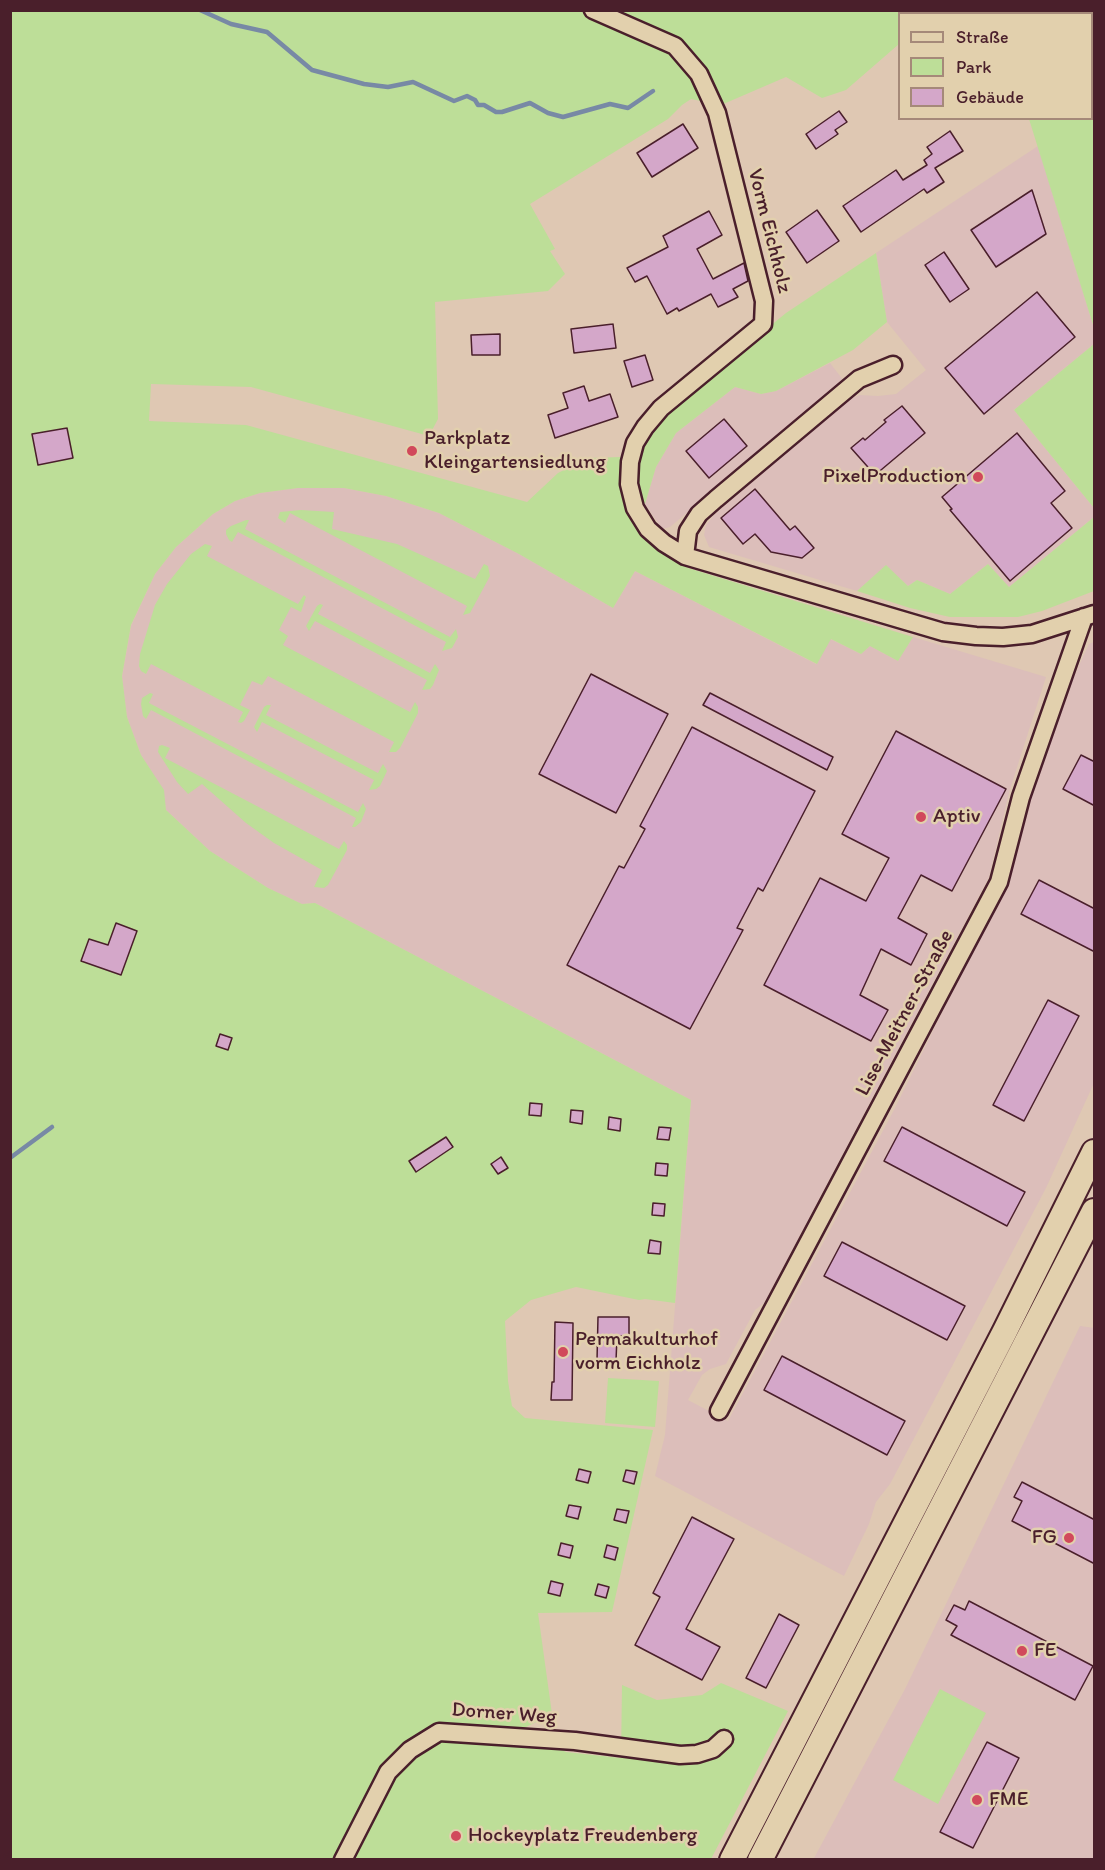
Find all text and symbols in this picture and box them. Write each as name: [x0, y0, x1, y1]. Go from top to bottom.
legend: [898, 12, 1093, 120]
text: Straße: [956, 26, 1009, 48]
text: Park: [956, 56, 991, 78]
text: Gebäude: [956, 86, 1024, 108]
street label: Vorm Eichholz: [741, 166, 797, 296]
place label: Parkplatz Kleingartensiedlung: [424, 426, 606, 476]
marker: Parkplatz Kleingartensiedlung: [405, 444, 419, 458]
place label: PixelProduction: [823, 464, 966, 490]
marker: PixelProduction: [971, 470, 985, 484]
place label: Aptiv: [933, 804, 981, 830]
marker: Aptiv: [914, 810, 928, 824]
street label: Lise-Meitner-Straße: [851, 926, 959, 1100]
place label: Permakulturhof vorm Eichholz: [575, 1327, 718, 1377]
marker: Permakulturhof vorm Eichholz: [556, 1345, 570, 1359]
place label: FG: [1032, 1525, 1057, 1551]
marker: FG: [1062, 1531, 1076, 1545]
place label: FE: [1034, 1638, 1056, 1664]
marker: FE: [1015, 1644, 1029, 1658]
street label: Dorner Weg: [451, 1698, 557, 1730]
place label: FME: [989, 1787, 1028, 1813]
marker: FME: [970, 1793, 984, 1807]
place label: Hockeyplatz Freudenberg: [468, 1823, 697, 1849]
marker: Hockeyplatz Freudenberg: [449, 1829, 463, 1843]

